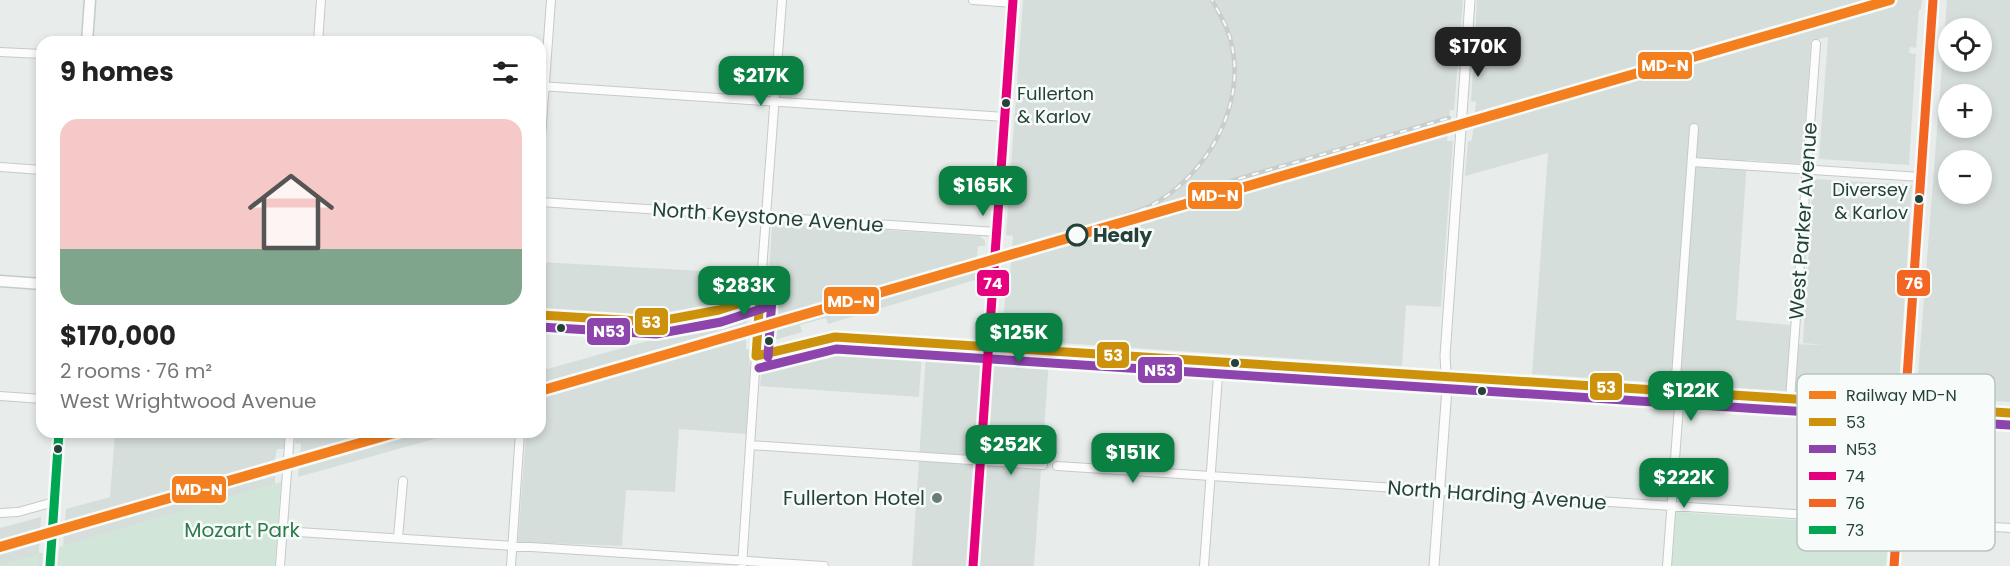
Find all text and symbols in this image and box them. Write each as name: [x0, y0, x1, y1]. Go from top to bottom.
map controls: [1938, 18, 1992, 204]
button: locate: [1938, 18, 1992, 72]
pin: $170K: [1436, 27, 1520, 78]
text: $170K: [1449, 32, 1507, 60]
line badge: MD-N: [1637, 51, 1693, 80]
text: 9 homes: [60, 54, 174, 90]
text: MD-N: [1641, 54, 1689, 77]
icon: filters: [489, 56, 522, 89]
pin: $217K: [719, 56, 803, 107]
text: $217K: [733, 61, 789, 89]
place label: Fullerton & Karlov: [1017, 81, 1094, 129]
button: +: [1938, 84, 1992, 138]
marker: Fullerton & Karlov: [1000, 97, 1012, 109]
street label: West Parker Avenue: [1782, 121, 1824, 321]
button: −: [1938, 150, 1992, 204]
icon: home: [237, 158, 345, 266]
pin: $165K: [941, 166, 1025, 217]
text: $165K: [953, 171, 1013, 199]
place label: Diversey & Karlov: [1832, 177, 1908, 225]
line badge: MD-N: [1187, 181, 1243, 210]
text: MD-N: [1191, 184, 1239, 207]
marker: Diversey & Karlov: [1913, 193, 1925, 205]
street label: North Keystone Avenue: [652, 195, 884, 239]
place label: Healy: [1093, 221, 1152, 249]
marker: Healy: [1066, 224, 1088, 246]
pin: $283K: [702, 266, 786, 317]
line badge: 74: [976, 269, 1010, 297]
line badge: 76: [1896, 269, 1931, 297]
text: $283K: [712, 271, 776, 299]
text: 74: [983, 272, 1003, 295]
text: 76: [1905, 272, 1923, 295]
line badge: MD-N: [823, 286, 880, 315]
text: MD-N: [827, 290, 875, 313]
line badge: 53: [634, 307, 669, 336]
text: 53: [641, 311, 661, 334]
pin: $125K: [977, 313, 1061, 364]
line badge: N53: [586, 317, 631, 346]
text: $170,000: [60, 318, 176, 354]
text: $125K: [989, 318, 1049, 346]
text: N53: [593, 320, 625, 343]
unlabelled marker: [555, 322, 567, 334]
unlabelled marker: [763, 335, 775, 347]
line badge: 53: [1096, 341, 1130, 369]
text: 53: [1103, 344, 1123, 367]
line badge: N53: [1137, 356, 1183, 384]
text: 2 rooms · 76 m²: [60, 357, 212, 385]
unlabelled marker: [1229, 357, 1241, 369]
text: N53: [1144, 359, 1176, 382]
pin: $122K: [1649, 371, 1733, 422]
line badge: 53: [1589, 372, 1623, 401]
legend: [1797, 374, 1995, 551]
text: 53: [1596, 376, 1616, 399]
text: $122K: [1662, 376, 1720, 404]
text: Railway MD-N: [1846, 384, 1957, 407]
unlabelled marker: [1476, 385, 1488, 397]
text: West Wrightwood Avenue: [60, 387, 316, 415]
text: 53: [1846, 411, 1865, 434]
pin: $252K: [969, 425, 1053, 476]
text: $252K: [980, 430, 1042, 458]
pin: $151K: [1091, 433, 1175, 484]
text: $151K: [1105, 438, 1161, 466]
text: N53: [1846, 438, 1877, 461]
unlabelled marker: [52, 443, 64, 455]
pin: $222K: [1642, 458, 1726, 509]
text: $222K: [1653, 463, 1715, 491]
text: 74: [1846, 465, 1865, 488]
street label: North Harding Avenue: [1386, 473, 1608, 517]
line badge: MD-N: [171, 475, 227, 504]
text: MD-N: [175, 478, 223, 501]
place label: Fullerton Hotel: [783, 484, 925, 512]
marker: Fullerton Hotel: [930, 491, 944, 505]
text: 76: [1846, 492, 1865, 515]
park label: Mozart Park: [184, 516, 300, 544]
text: 73: [1846, 519, 1864, 542]

